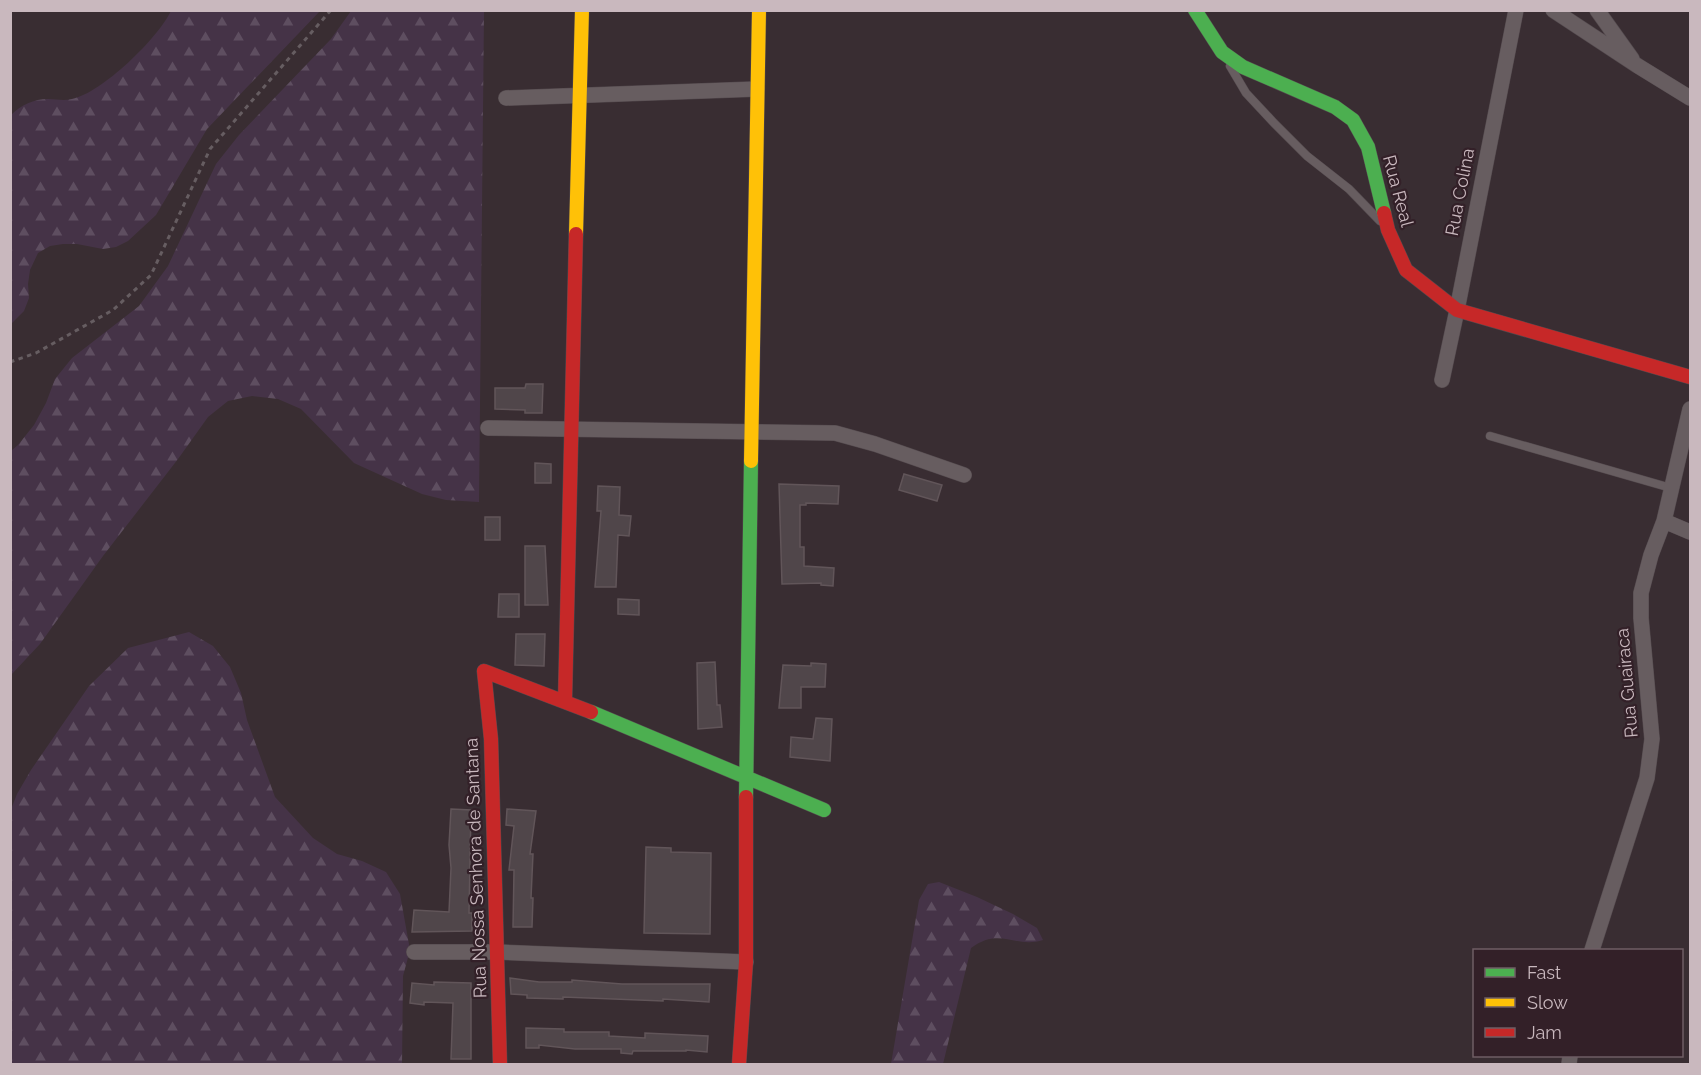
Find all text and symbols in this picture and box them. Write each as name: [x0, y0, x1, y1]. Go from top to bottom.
street label: Rua Colina: [1441, 146, 1478, 238]
street label: Rua Real: [1379, 153, 1418, 229]
street label: Rua Guairaca: [1611, 627, 1642, 739]
street label: Rua Nossa Senhora de Santana: [460, 737, 491, 999]
legend: [1473, 949, 1683, 1057]
text: Fast: [1527, 962, 1561, 983]
text: Slow: [1527, 992, 1568, 1013]
text: Jam: [1527, 1022, 1562, 1043]

